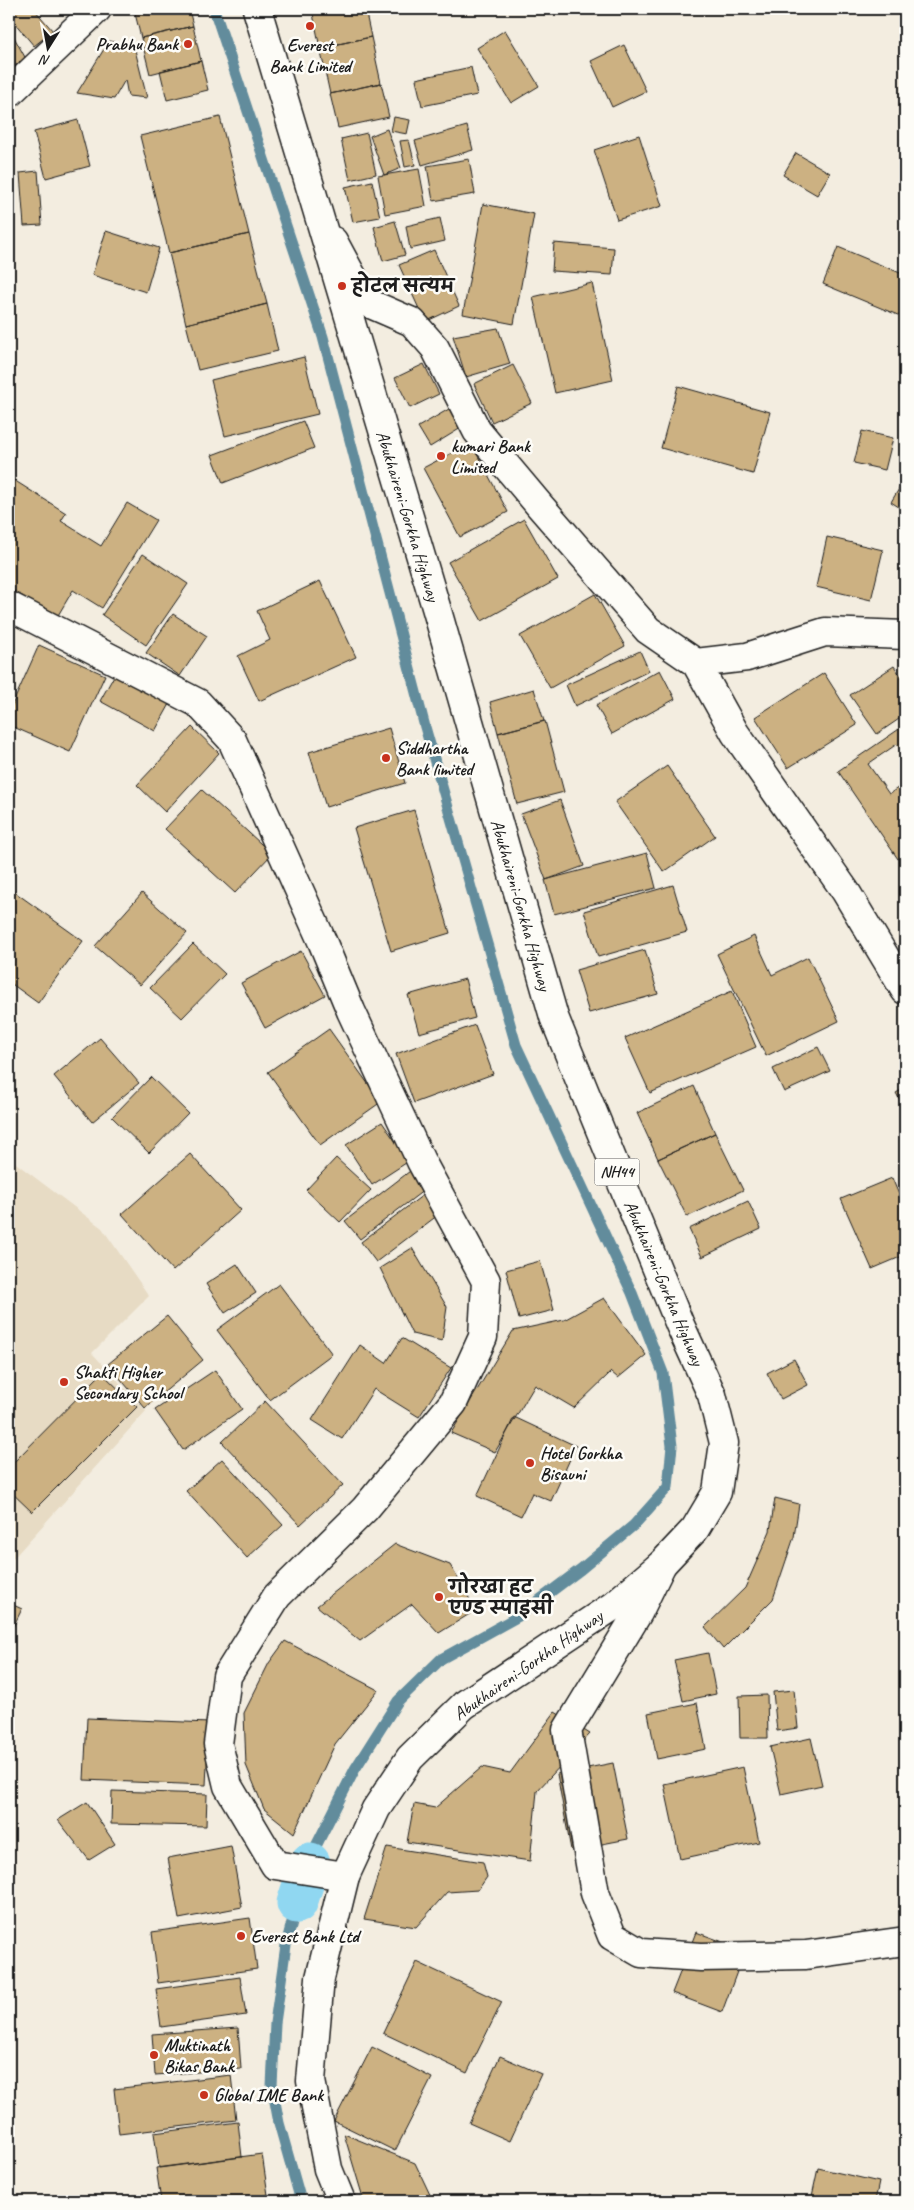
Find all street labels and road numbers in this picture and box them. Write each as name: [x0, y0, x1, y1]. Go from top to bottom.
street label: Abukhaireni-Gorkha Highway: [372, 428, 445, 606]
street label: Abukhaireni-Gorkha Highway: [486, 817, 557, 995]
road number: NH44: [594, 1158, 640, 1186]
street label: Abukhaireni-Gorkha Highway: [619, 1197, 709, 1371]
street label: Abukhaireni-Gorkha Highway: [449, 1604, 608, 1725]

